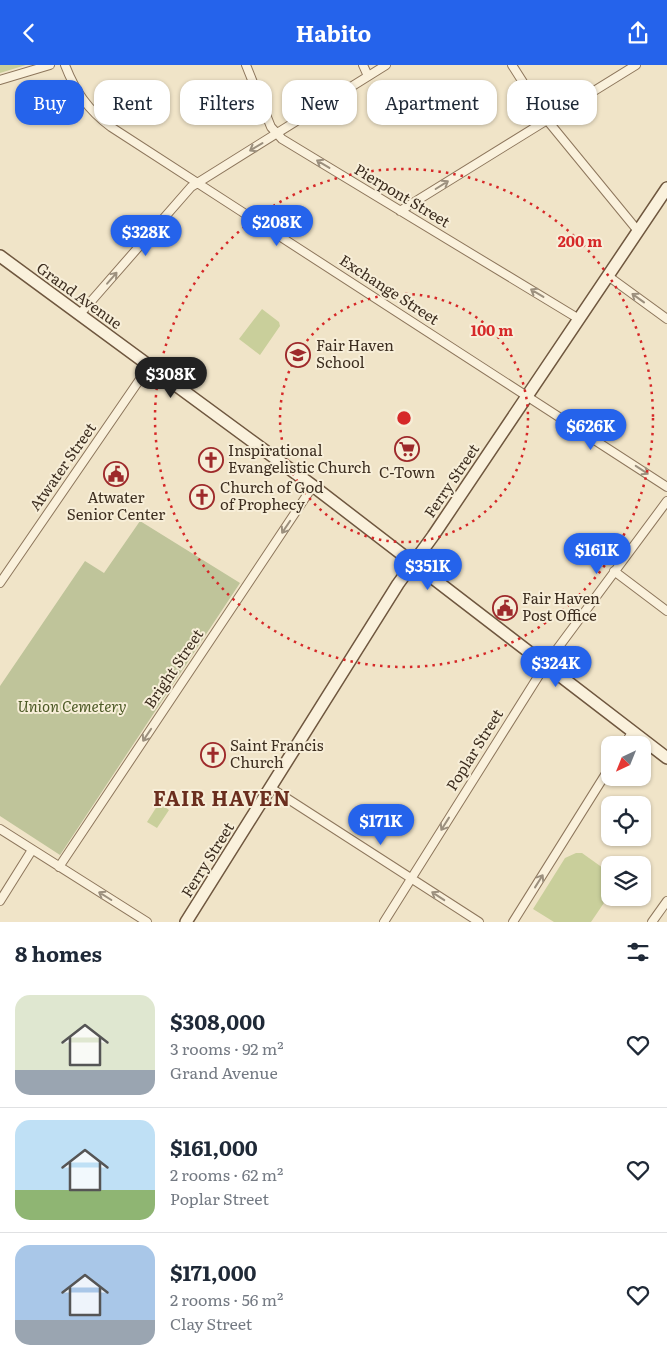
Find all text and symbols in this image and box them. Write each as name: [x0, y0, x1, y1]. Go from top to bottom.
text: Habito: [296, 16, 371, 49]
icon: back: [15, 19, 43, 47]
icon: share: [624, 19, 652, 47]
chip: Buy: [15, 80, 84, 125]
chip: Rent: [94, 80, 170, 125]
chip: Filters: [180, 80, 272, 125]
chip: New: [282, 80, 357, 125]
chip: Apartment: [367, 80, 497, 125]
chip: House: [507, 80, 597, 125]
one-way arrow: [250, 142, 264, 152]
street label: Pierpont Street: [351, 157, 455, 232]
one-way arrow: [316, 159, 330, 169]
one-way arrow: [434, 180, 448, 190]
pin: $208K: [242, 205, 312, 247]
text: $208K: [252, 209, 302, 233]
pin: $328K: [111, 215, 181, 257]
text: $328K: [122, 219, 170, 243]
text: 200 m: [558, 229, 602, 252]
street label: Exchange Street: [335, 248, 444, 330]
street label: Grand Avenue: [32, 256, 128, 334]
one-way arrow: [106, 271, 118, 284]
one-way arrow: [531, 288, 545, 298]
one-way arrow: [631, 292, 645, 303]
text: 100 m: [471, 318, 513, 341]
place label: Fair Haven School: [316, 333, 394, 373]
school or university icon: Fair Haven School: [285, 342, 311, 368]
pin: $308K: [136, 357, 206, 399]
text: $308K: [146, 361, 196, 385]
centre of rings: [395, 409, 413, 427]
pin: $626K: [556, 409, 626, 451]
text: $626K: [566, 413, 616, 437]
street label: Atwater Street: [23, 417, 101, 515]
supermarket icon: C-Town: [394, 436, 420, 462]
place label: Inspirational Evangelistic Church: [228, 438, 371, 478]
street label: Ferry Street: [417, 438, 484, 522]
church icon: Inspirational Evangelistic Church: [198, 447, 224, 473]
place label: C-Town: [379, 460, 435, 483]
public building icon: Atwater Senior Center: [103, 461, 129, 487]
one-way arrow: [634, 465, 648, 475]
place label: Church of God of Prophecy: [220, 475, 324, 515]
church icon: Church of God of Prophecy: [189, 484, 215, 510]
place label: Atwater Senior Center: [67, 485, 165, 525]
one-way arrow: [280, 520, 291, 534]
pin: $161K: [562, 533, 632, 575]
text: $161K: [575, 537, 619, 561]
pin: $351K: [393, 549, 463, 591]
text: $351K: [405, 553, 451, 577]
place label: Fair Haven Post Office: [522, 586, 600, 626]
public building icon: Fair Haven Post Office: [492, 595, 518, 621]
street label: Bright Street: [138, 624, 208, 713]
pin: $324K: [521, 645, 591, 688]
text: $324K: [532, 650, 580, 674]
park label: Union Cemetery: [17, 694, 127, 717]
street label: Poplar Street: [439, 704, 508, 795]
one-way arrow: [142, 728, 152, 742]
place label: Saint Francis Church: [230, 733, 324, 773]
north arrow: [601, 736, 651, 786]
map controls: [601, 736, 651, 906]
church icon: Saint Francis Church: [200, 742, 226, 768]
district label: FAIR HAVEN: [153, 782, 291, 812]
button: locate: [601, 796, 651, 846]
pin: $171K: [346, 803, 416, 846]
text: $171K: [359, 808, 403, 832]
one-way arrow: [440, 816, 450, 830]
street label: Ferry Street: [174, 817, 239, 901]
button: layers: [601, 856, 651, 906]
one-way arrow: [534, 874, 544, 888]
one-way arrow: [431, 890, 445, 901]
one-way arrow: [99, 891, 113, 901]
text: 8 homes: [15, 937, 102, 968]
icon: filters: [624, 938, 652, 966]
text: $308,000: [170, 1005, 265, 1036]
icon: home: [55, 1015, 115, 1075]
icon: heart: [624, 1031, 652, 1059]
text: 3 rooms · 92 m²: [170, 1036, 284, 1060]
text: Grand Avenue: [170, 1060, 278, 1084]
text: $161,000: [170, 1131, 258, 1162]
icon: home: [55, 1140, 115, 1200]
icon: heart: [624, 1156, 652, 1184]
text: 2 rooms · 62 m²: [170, 1162, 283, 1186]
text: Poplar Street: [170, 1186, 269, 1210]
text: $171,000: [170, 1256, 257, 1287]
icon: home: [55, 1265, 115, 1325]
icon: heart: [624, 1281, 652, 1309]
text: 2 rooms · 56 m²: [170, 1287, 283, 1311]
text: Clay Street: [170, 1311, 252, 1335]

